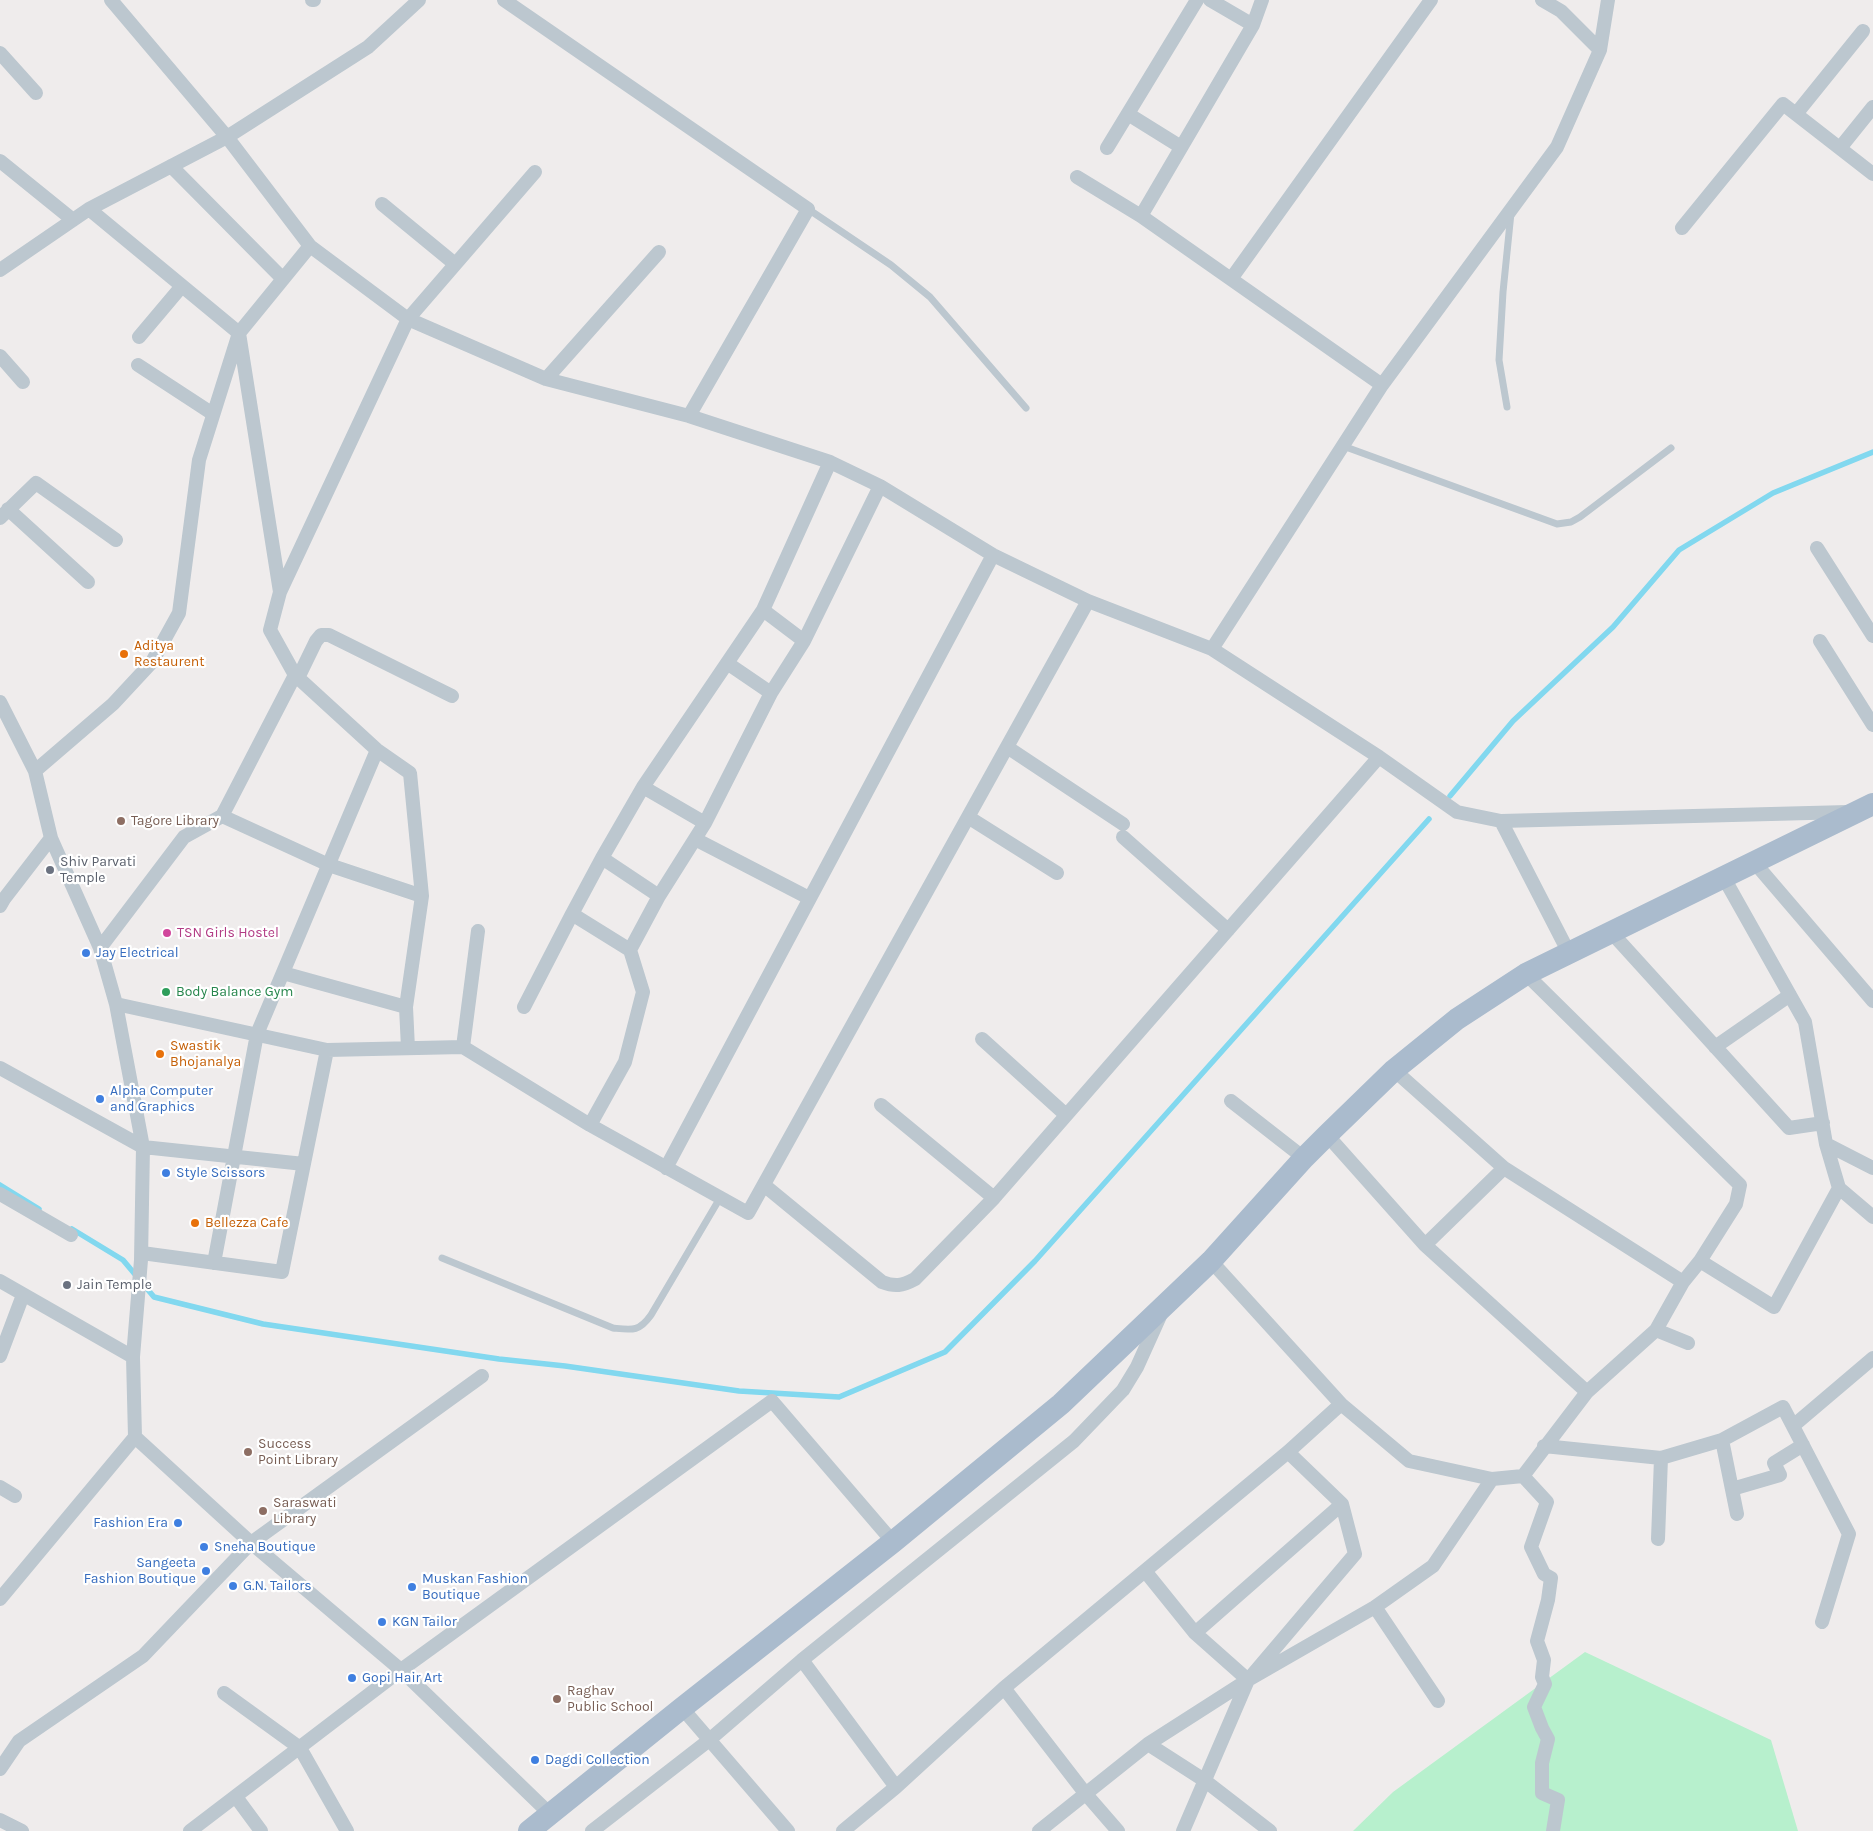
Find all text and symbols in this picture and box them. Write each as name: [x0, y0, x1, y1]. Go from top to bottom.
place label: Aditya Restaurent: [134, 638, 205, 670]
marker: Aditya Restaurent: [118, 648, 130, 660]
place label: Tagore Library: [131, 813, 219, 829]
marker: Tagore Library: [115, 815, 127, 827]
place label: Shiv Parvati Temple: [60, 854, 136, 886]
marker: Shiv Parvati Temple: [44, 864, 56, 876]
place label: TSN Girls Hostel: [177, 925, 279, 941]
marker: TSN Girls Hostel: [161, 927, 173, 939]
place label: Jay Electrical: [96, 945, 179, 961]
marker: Jay Electrical: [80, 947, 92, 959]
place label: Body Balance Gym: [176, 984, 293, 1000]
marker: Body Balance Gym: [160, 986, 172, 998]
place label: Swastik Bhojanalya: [170, 1038, 241, 1070]
marker: Swastik Bhojanalya: [154, 1048, 166, 1060]
place label: Alpha Computer and Graphics: [110, 1083, 213, 1116]
marker: Alpha Computer and Graphics: [94, 1093, 106, 1105]
place label: Style Scissors: [176, 1165, 265, 1181]
marker: Style Scissors: [160, 1167, 172, 1179]
place label: Bellezza Cafe: [205, 1215, 289, 1231]
marker: Bellezza Cafe: [189, 1217, 201, 1229]
place label: Jain Temple: [77, 1277, 152, 1293]
marker: Jain Temple: [61, 1279, 73, 1291]
place label: Success Point Library: [258, 1436, 338, 1468]
marker: Success Point Library: [242, 1446, 254, 1458]
place label: Saraswati Library: [273, 1495, 337, 1528]
marker: Saraswati Library: [257, 1505, 269, 1517]
place label: Fashion Era: [93, 1515, 168, 1531]
marker: Fashion Era: [172, 1517, 184, 1529]
place label: Sneha Boutique: [214, 1539, 316, 1555]
marker: Sneha Boutique: [198, 1541, 210, 1553]
place label: Sangeeta Fashion Boutique: [84, 1555, 196, 1588]
marker: Sangeeta Fashion Boutique: [200, 1565, 212, 1577]
place label: Muskan Fashion Boutique: [422, 1571, 528, 1604]
place label: G.N. Tailors: [243, 1578, 312, 1594]
marker: G.N. Tailors: [227, 1580, 239, 1592]
marker: Muskan Fashion Boutique: [406, 1581, 418, 1593]
place label: KGN Tailor: [392, 1614, 457, 1630]
marker: KGN Tailor: [376, 1616, 388, 1628]
place label: Gopi Hair Art: [362, 1670, 442, 1686]
marker: Gopi Hair Art: [346, 1672, 358, 1684]
place label: Raghav Public School: [567, 1683, 654, 1715]
marker: Raghav Public School: [551, 1693, 563, 1705]
place label: Dagdi Collection: [545, 1752, 650, 1768]
marker: Dagdi Collection: [529, 1754, 541, 1766]

